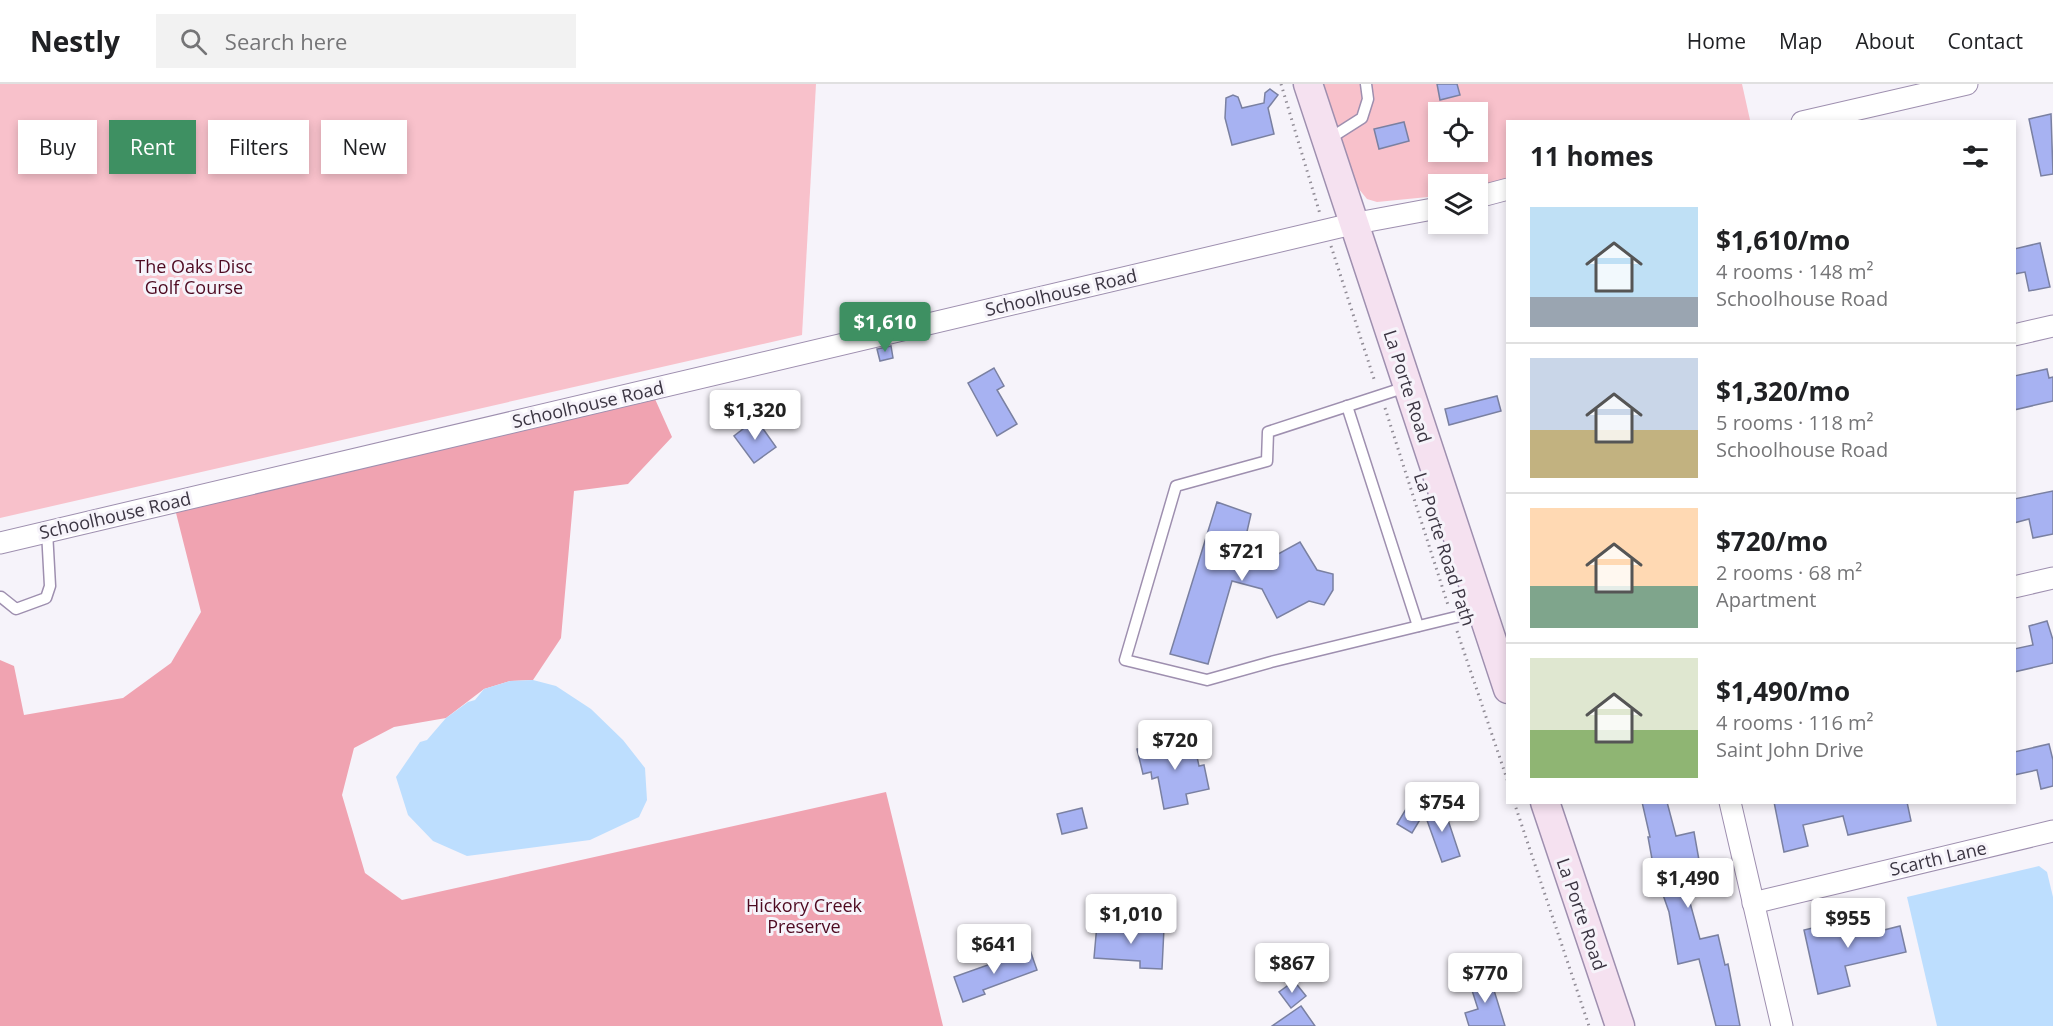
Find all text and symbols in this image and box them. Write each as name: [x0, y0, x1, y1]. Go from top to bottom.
search box: [156, 14, 576, 68]
text: Nestly: [30, 22, 120, 60]
icon: search: [177, 25, 210, 58]
text: Search here: [225, 26, 347, 56]
text: Home: [1687, 27, 1746, 55]
text: Map: [1779, 27, 1822, 55]
text: About: [1855, 27, 1915, 55]
text: Contact: [1948, 27, 2023, 55]
map controls: [1428, 102, 1488, 234]
button: locate: [1428, 102, 1488, 162]
chip: Buy: [18, 120, 97, 174]
chip: Rent: [109, 120, 196, 174]
chip: Filters: [208, 120, 309, 174]
chip: New: [321, 120, 407, 174]
text: 11 homes: [1530, 138, 1654, 174]
icon: filters: [1959, 140, 1992, 173]
button: layers: [1428, 174, 1488, 234]
text: $1,610/mo: [1716, 222, 1850, 258]
icon: home: [1578, 231, 1650, 303]
park label: The Oaks Disc Golf Course: [135, 254, 253, 299]
text: 4 rooms · 148 m²: [1716, 258, 1874, 285]
street label: Schoolhouse Road: [983, 263, 1139, 321]
text: Schoolhouse Road: [1716, 285, 1888, 312]
pin: $1,610: [836, 302, 934, 353]
text: $1,610: [854, 308, 916, 335]
street label: La Porte Road: [1378, 327, 1438, 445]
text: $1,320/mo: [1716, 373, 1850, 409]
street label: Schoolhouse Road: [510, 375, 666, 433]
icon: home: [1578, 382, 1650, 454]
pin: $1,320: [706, 390, 804, 441]
text: $1,320: [724, 396, 786, 423]
text: 5 rooms · 118 m²: [1716, 409, 1874, 436]
text: Schoolhouse Road: [1716, 436, 1888, 463]
street label: La Porte Road Path: [1409, 469, 1481, 629]
street label: Schoolhouse Road: [37, 486, 193, 544]
text: $720/mo: [1716, 523, 1828, 559]
pin: $721: [1206, 531, 1278, 582]
icon: home: [1578, 532, 1650, 604]
text: $721: [1219, 537, 1265, 564]
text: 2 rooms · 68 m²: [1716, 559, 1862, 586]
text: Apartment: [1716, 586, 1816, 613]
text: $1,490/mo: [1716, 673, 1850, 709]
icon: home: [1578, 682, 1650, 754]
text: 4 rooms · 116 m²: [1716, 709, 1874, 736]
pin: $720: [1139, 720, 1211, 771]
text: $720: [1152, 726, 1198, 753]
text: Saint John Drive: [1716, 736, 1864, 763]
pin: $754: [1406, 782, 1478, 833]
text: $754: [1419, 788, 1465, 815]
street label: Scarth Lane: [1887, 835, 1989, 881]
street label: La Porte Road: [1552, 855, 1612, 973]
pin: $1,490: [1639, 858, 1737, 909]
text: $1,490: [1657, 864, 1719, 891]
park label: Hickory Creek Preserve: [746, 893, 863, 938]
pin: $1,010: [1082, 894, 1180, 945]
pin: $955: [1812, 898, 1884, 949]
text: $1,010: [1100, 900, 1162, 927]
text: $955: [1825, 904, 1871, 931]
pin: $641: [958, 924, 1030, 975]
text: $641: [971, 930, 1017, 957]
pin: $867: [1256, 943, 1328, 994]
text: $867: [1269, 949, 1315, 976]
pin: $770: [1449, 953, 1521, 1004]
text: $770: [1462, 959, 1508, 986]

